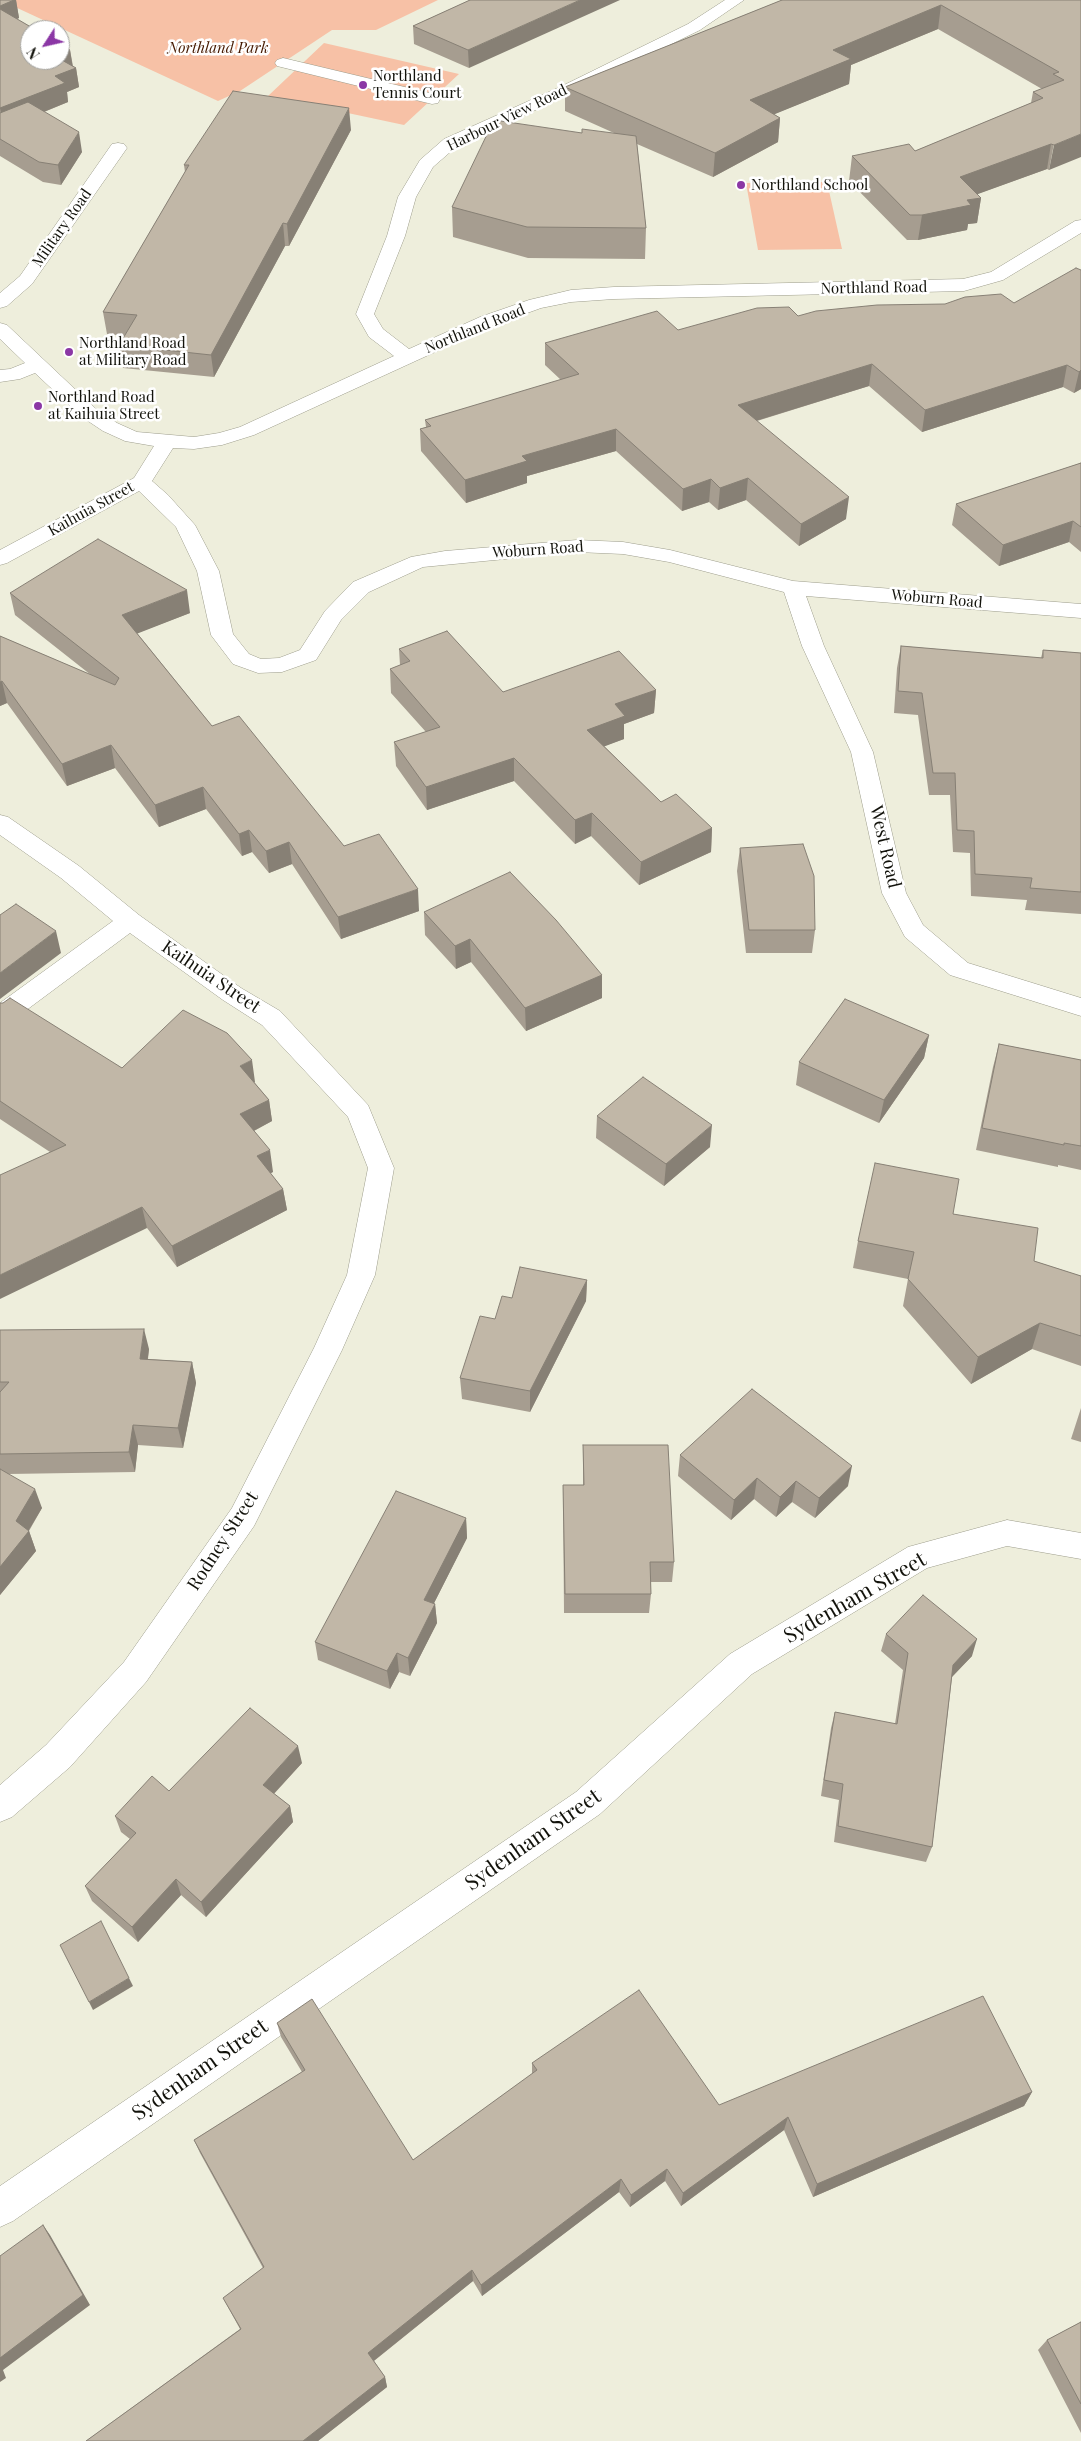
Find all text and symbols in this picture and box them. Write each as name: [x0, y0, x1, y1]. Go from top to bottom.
north arrow: [20, 20, 70, 70]
park label: Northland Park: [168, 39, 268, 57]
text: N: [22, 44, 44, 63]
place label: Northland Tennis Court: [373, 67, 461, 102]
marker: Northland Tennis Court: [357, 79, 369, 91]
street label: Harbour View Road: [444, 81, 570, 155]
place label: Northland School: [751, 176, 868, 194]
marker: Northland School: [735, 179, 747, 191]
street label: Military Road: [29, 186, 95, 270]
street label: Northland Road: [821, 278, 927, 298]
street label: Northland Road: [422, 301, 528, 357]
place label: Northland Road at Military Road: [79, 334, 187, 369]
marker: Northland Road at Military Road: [63, 346, 75, 358]
place label: Northland Road at Kaihuia Street: [48, 388, 160, 423]
marker: Northland Road at Kaihuia Street: [32, 400, 44, 412]
street label: Kaihuia Street: [45, 478, 137, 540]
street label: Woburn Road: [492, 538, 584, 562]
street label: Woburn Road: [891, 586, 983, 612]
street label: West Road: [865, 804, 905, 890]
street label: Kaihuia Street: [158, 936, 264, 1018]
street label: Rodney Street: [183, 1488, 263, 1594]
street label: Sydenham Street: [779, 1547, 931, 1649]
street label: Sydenham Street: [460, 1784, 606, 1896]
street label: Sydenham Street: [127, 2014, 273, 2126]

